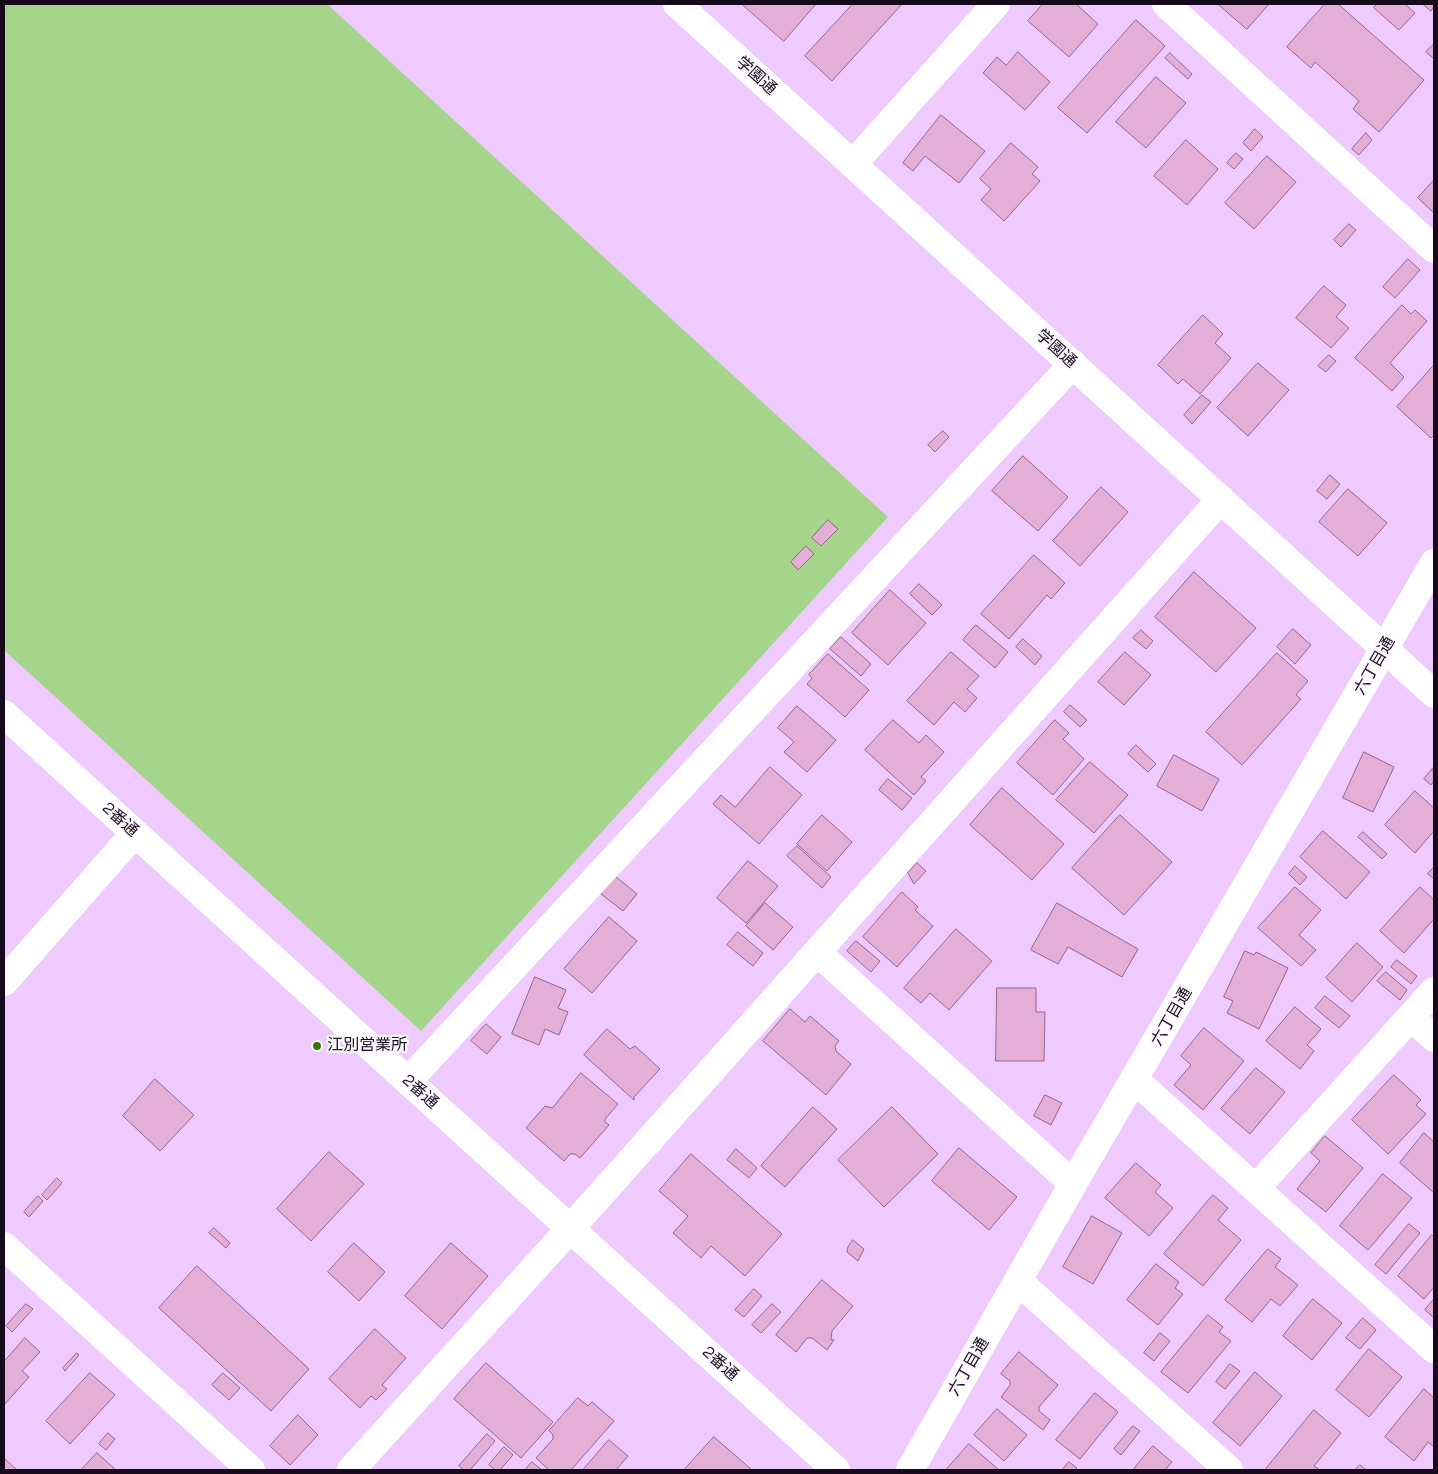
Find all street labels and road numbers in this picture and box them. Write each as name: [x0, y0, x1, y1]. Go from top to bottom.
street label: 学園通: [732, 53, 780, 99]
street label: 学園通: [1032, 326, 1080, 372]
street label: 六丁目通: [1351, 633, 1399, 699]
street label: 2番通: [98, 799, 142, 841]
street label: 六丁目通: [1148, 984, 1196, 1050]
street label: 2番通: [398, 1071, 442, 1113]
street label: 六丁目通: [945, 1334, 993, 1400]
street label: 2番通: [698, 1343, 742, 1385]

